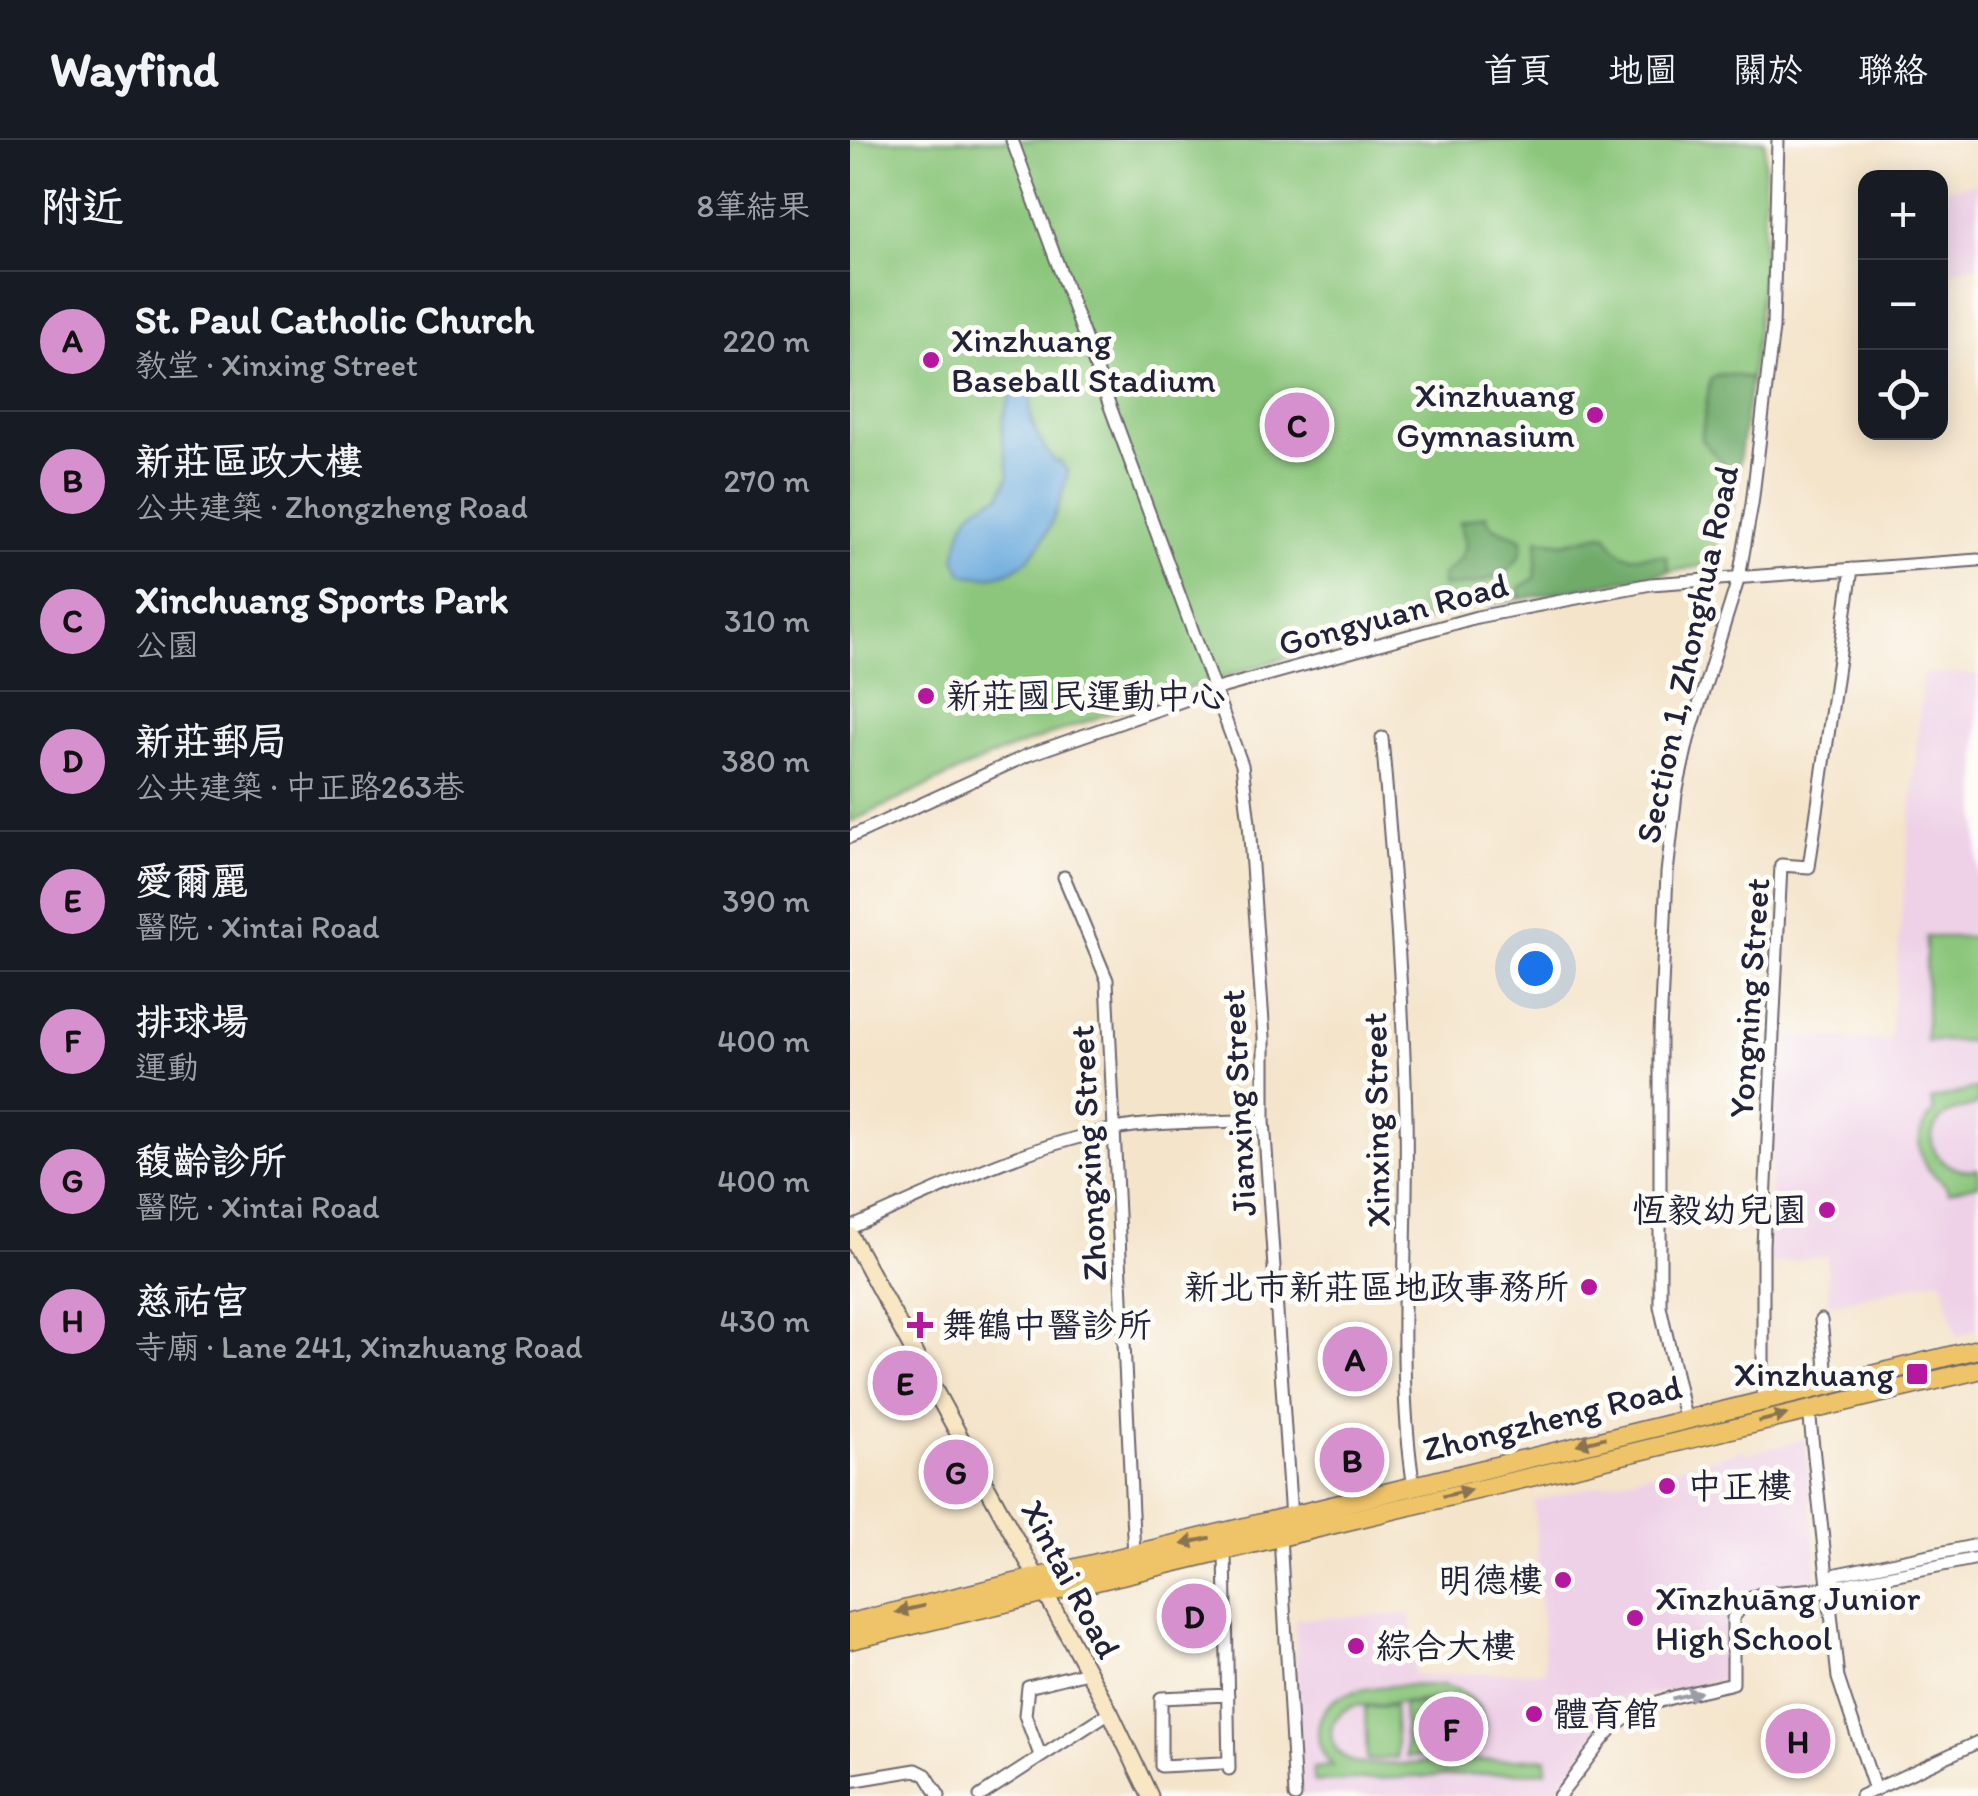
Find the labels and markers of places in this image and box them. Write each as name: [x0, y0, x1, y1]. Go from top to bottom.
place label: Xinzhuang Baseball Stadium: [951, 319, 1216, 401]
marker: Xinzhuang Baseball Stadium: [920, 349, 942, 371]
place label: Xinzhuang Gymnasium: [1396, 374, 1575, 456]
pin: C: [1264, 388, 1330, 462]
marker: Xinzhuang Gymnasium: [1584, 404, 1606, 426]
place label: 新莊國民運動中心: [946, 675, 1226, 717]
marker: 新莊國民運動中心: [915, 685, 937, 707]
place label: 恆毅幼兒園: [1632, 1189, 1807, 1231]
marker: 恆毅幼兒園: [1816, 1199, 1838, 1221]
place label: 新北市新莊區地政事務所: [1184, 1266, 1569, 1308]
marker: 新北市新莊區地政事務所: [1578, 1276, 1600, 1298]
place label: 舞鶴中醫診所: [942, 1304, 1152, 1346]
marker: 舞鶴中醫診所: [907, 1312, 933, 1338]
pin: A: [1322, 1322, 1388, 1396]
pin: E: [872, 1346, 938, 1420]
place label: Xinzhuang: [1734, 1353, 1894, 1395]
marker: Xinzhuang: [1904, 1361, 1930, 1387]
pin: B: [1320, 1422, 1384, 1498]
pin: G: [924, 1434, 988, 1510]
place label: 中正樓: [1687, 1465, 1792, 1507]
marker: 中正樓: [1656, 1475, 1678, 1497]
place label: 明德樓: [1438, 1559, 1543, 1601]
marker: 明德樓: [1552, 1569, 1574, 1591]
place label: Xīnzhuāng Junior High School: [1655, 1577, 1921, 1659]
pin: D: [1162, 1578, 1226, 1654]
marker: Xīnzhuāng Junior High School: [1624, 1607, 1646, 1629]
place label: 綜合大樓: [1376, 1625, 1516, 1667]
marker: 綜合大樓: [1345, 1635, 1367, 1657]
pin: F: [1418, 1692, 1484, 1766]
place label: 體育館: [1554, 1693, 1659, 1735]
marker: 體育館: [1523, 1703, 1545, 1725]
pin: H: [1766, 1704, 1830, 1778]

